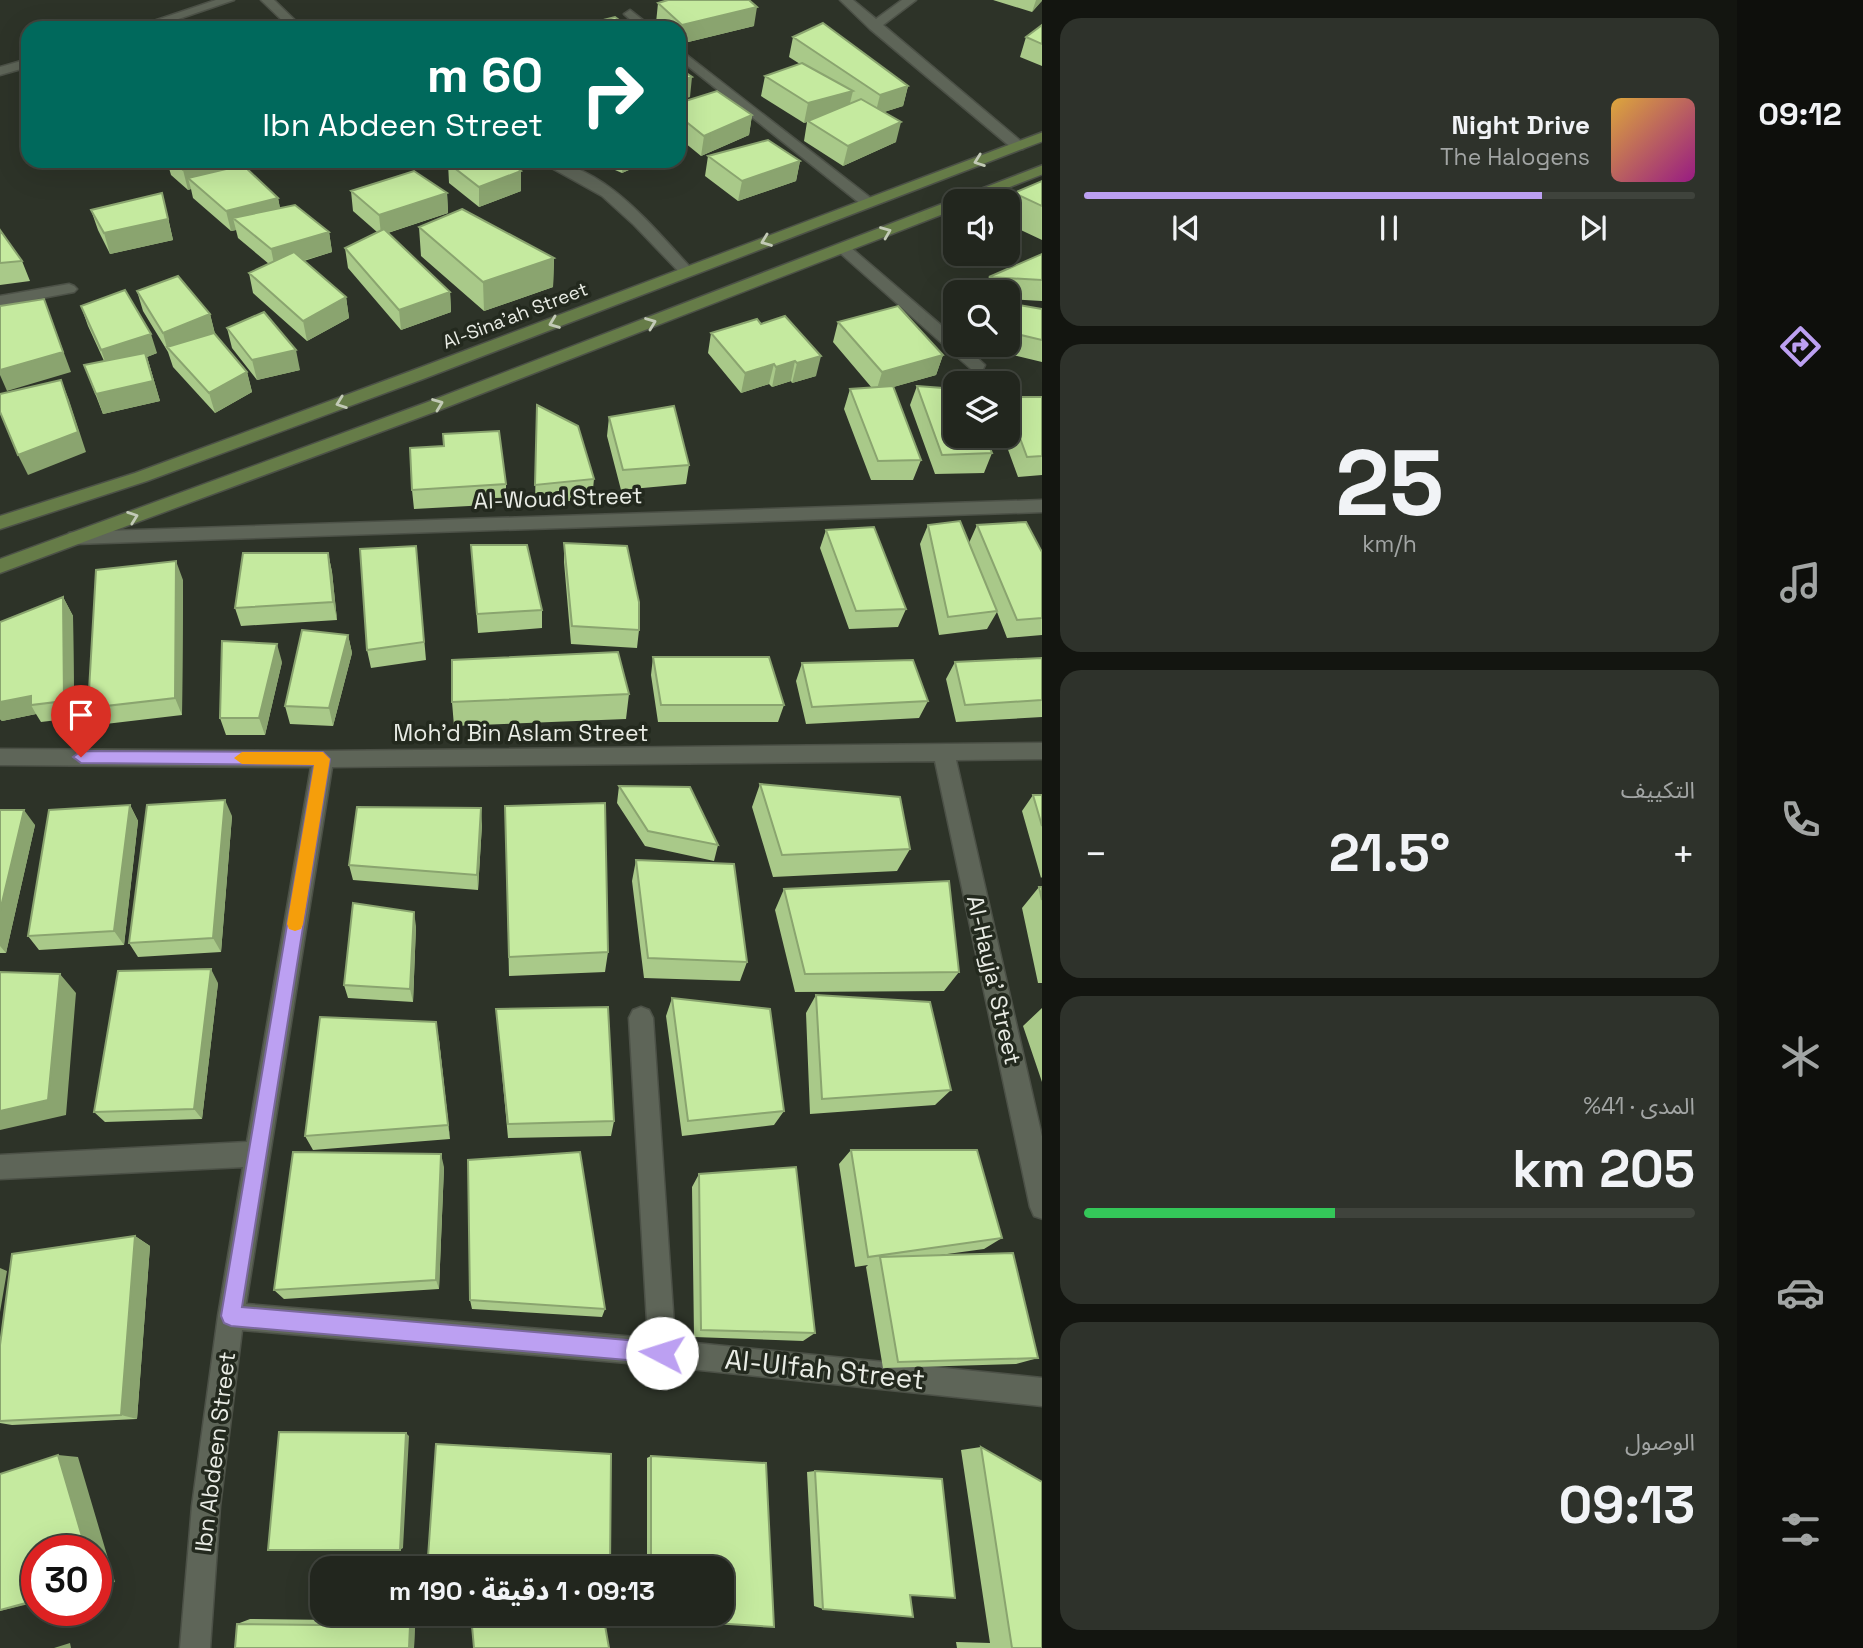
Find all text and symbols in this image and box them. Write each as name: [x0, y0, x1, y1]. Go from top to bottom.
text: 60 m: [427, 44, 543, 106]
icon: right: [567, 49, 658, 140]
text: 09:12: [1758, 94, 1842, 134]
text: Ibn Abdeen Street: [262, 105, 543, 145]
text: Night Drive: [1452, 108, 1590, 142]
text: The Halogens: [1440, 142, 1590, 172]
one-way arrow: [973, 152, 985, 166]
map controls: [943, 189, 1020, 448]
button: sound: [943, 189, 1020, 266]
icon: previous: [1167, 209, 1205, 247]
icon: pause: [1370, 209, 1408, 247]
icon: next: [1574, 209, 1612, 247]
one-way arrow: [879, 227, 891, 241]
one-way arrow: [760, 233, 772, 247]
street label: Al-Sina'ah Street: [439, 276, 591, 355]
button: search: [943, 280, 1020, 357]
one-way arrow: [548, 315, 560, 329]
one-way arrow: [644, 317, 656, 331]
icon: directions: [1776, 322, 1825, 371]
button: layers: [943, 371, 1020, 448]
one-way arrow: [335, 395, 347, 409]
one-way arrow: [432, 399, 444, 413]
text: 25: [1335, 425, 1444, 542]
street label: Al-Woud Street: [473, 480, 643, 516]
one-way arrow: [126, 511, 138, 525]
text: km/h: [1362, 529, 1417, 559]
icon: music: [1776, 558, 1825, 607]
pin: [51, 685, 111, 757]
icon: arrive: [62, 696, 100, 734]
street label: Moh’d Bin Aslam Street: [393, 718, 649, 748]
text: التكييف: [1621, 775, 1695, 805]
icon: phone: [1776, 795, 1825, 844]
text: 21.5°: [1329, 820, 1450, 886]
text: −: [1084, 830, 1108, 878]
text: +: [1671, 830, 1695, 878]
street label: Al-Hayja’ Street: [960, 892, 1028, 1068]
icon: climate: [1776, 1032, 1825, 1081]
text: المدى · 41%: [1583, 1091, 1695, 1121]
text: 205 km: [1512, 1136, 1695, 1202]
icon: car: [1776, 1268, 1825, 1317]
position arrow: [625, 1316, 699, 1390]
street label: Al-Ulfah Street: [723, 1341, 927, 1397]
street label: Ibn Abdeen Street: [188, 1350, 242, 1554]
text: الوصول: [1625, 1427, 1695, 1457]
text: 09:13: [1559, 1472, 1695, 1538]
icon: filters: [1776, 1505, 1825, 1554]
speed limit sign: 30: [21, 1535, 112, 1626]
text: 09:13 · 1 دقيقة · 190 m: [389, 1574, 655, 1608]

